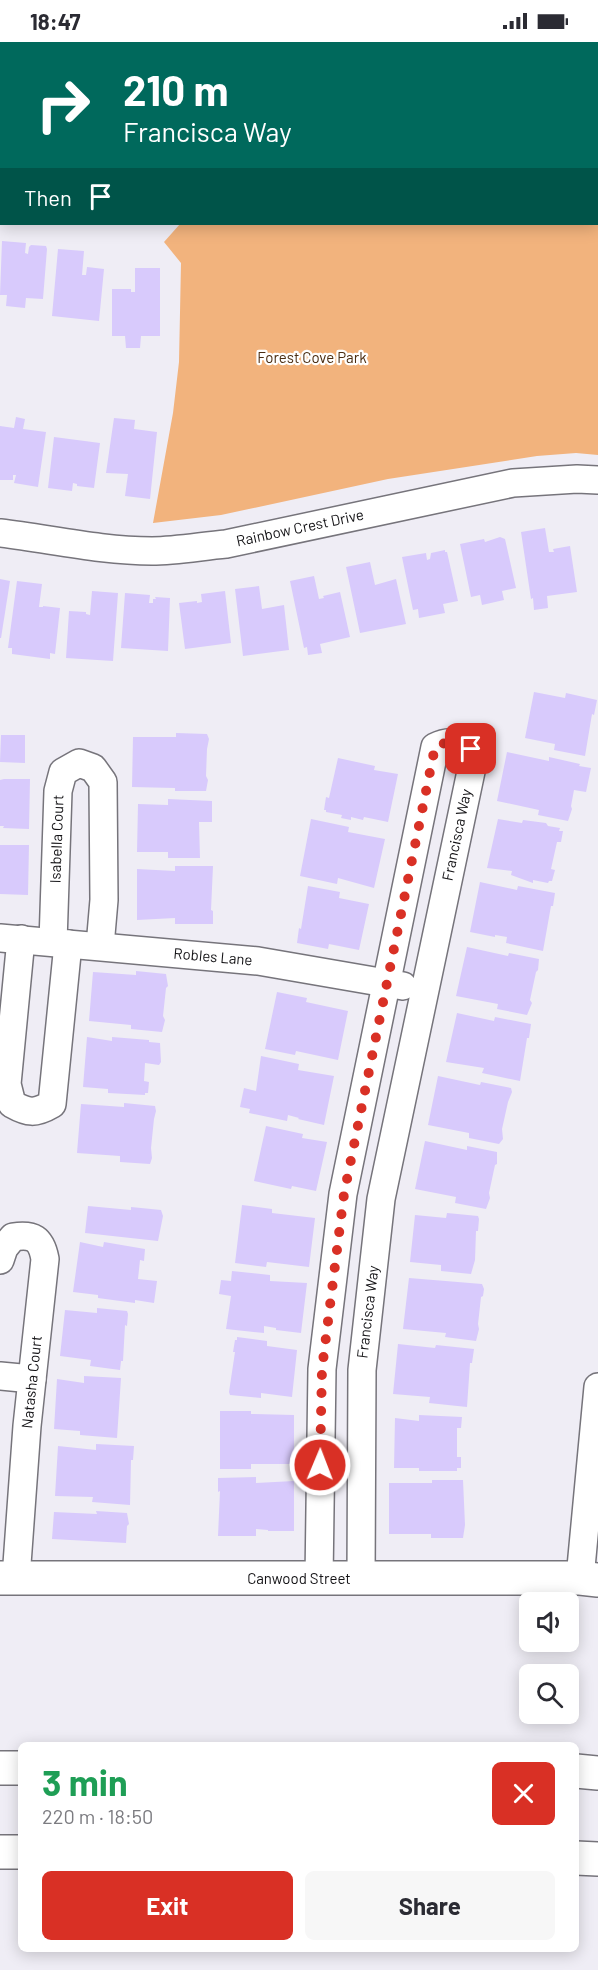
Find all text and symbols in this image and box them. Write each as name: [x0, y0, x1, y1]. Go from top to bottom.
text: 18:47: [30, 8, 80, 34]
text: 210 m: [123, 64, 229, 114]
icon: right: [24, 66, 102, 144]
text: Francisca Way: [123, 115, 292, 147]
icon: arrive: [84, 180, 117, 213]
text: Then: [24, 184, 72, 210]
park label: Forest Cove Park: [257, 348, 367, 366]
street label: Rainbow Crest Drive: [234, 505, 365, 549]
pin: [445, 723, 496, 774]
icon: arrive: [454, 732, 487, 765]
street label: Francisca Way: [437, 787, 475, 882]
street label: Isabella Court: [45, 794, 67, 884]
street label: Robles Lane: [173, 944, 253, 968]
street label: Francisca Way: [352, 1264, 382, 1359]
street label: Natasha Court: [17, 1335, 45, 1429]
position arrow: [288, 1433, 352, 1497]
street label: Canwood Street: [247, 1569, 351, 1587]
map controls: [519, 1592, 579, 1724]
button: sound: [519, 1592, 579, 1652]
button: search: [519, 1664, 579, 1724]
text: 3 min: [42, 1760, 128, 1803]
button: close: [492, 1762, 555, 1825]
text: 220 m · 18:50: [42, 1804, 153, 1828]
button: Exit: [42, 1871, 293, 1940]
button: Share: [305, 1871, 555, 1940]

